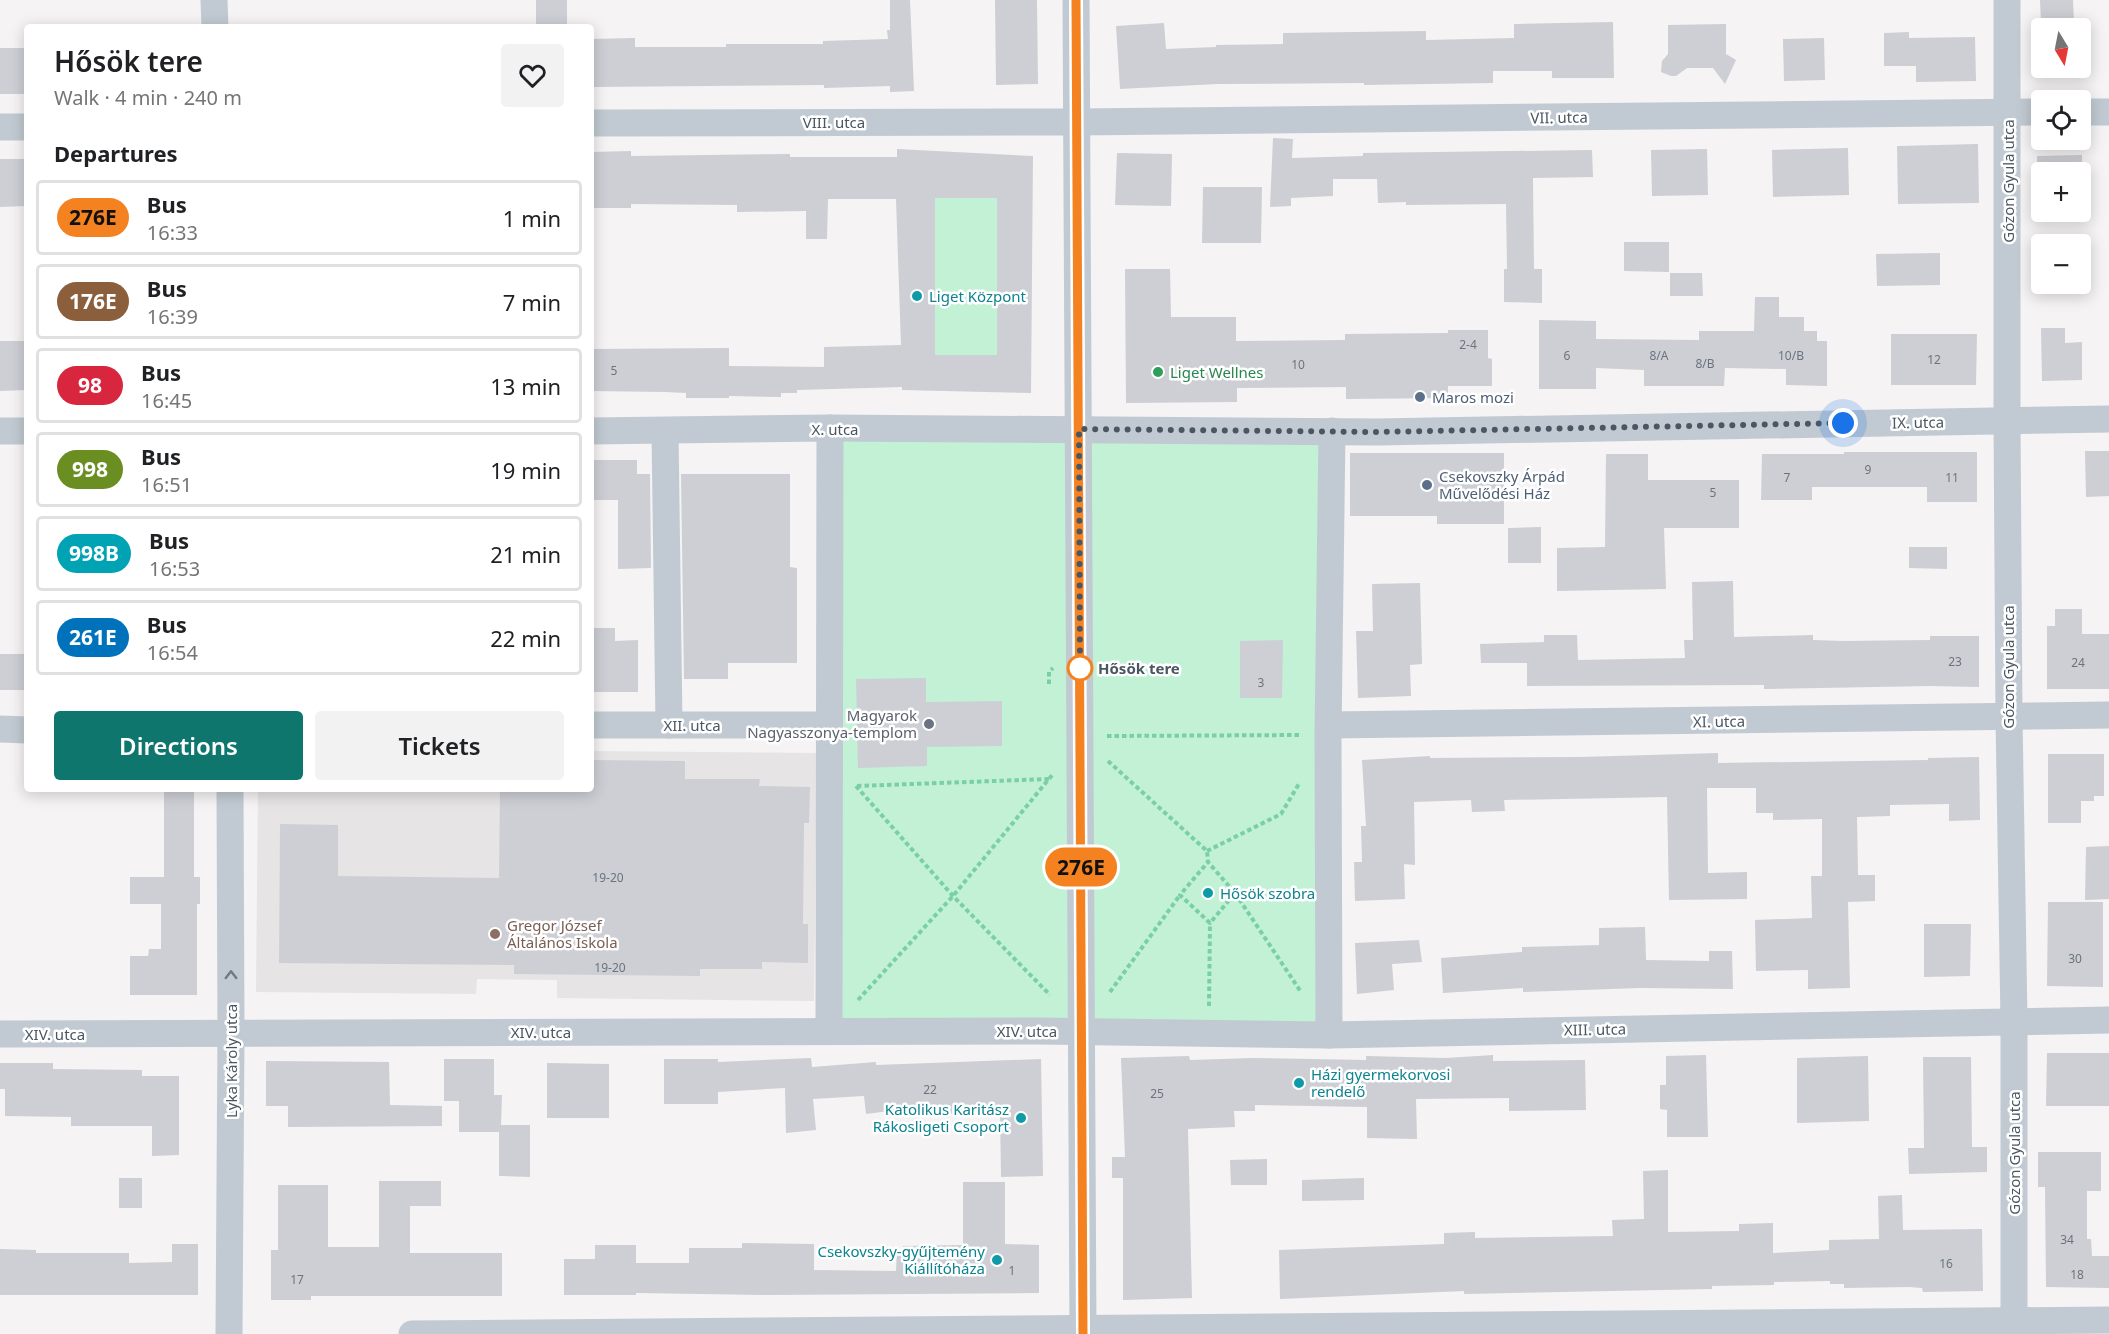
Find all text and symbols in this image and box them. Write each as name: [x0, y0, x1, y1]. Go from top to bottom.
north arrow: [2031, 18, 2091, 78]
map controls: [2031, 18, 2091, 294]
text: Hősök tere: [54, 42, 203, 80]
button: heart: [501, 44, 564, 107]
text: Walk · 4 min · 240 m: [54, 84, 242, 111]
button: locate: [2031, 90, 2091, 150]
street label: VII. utca: [1530, 107, 1588, 127]
street label: VIII. utca: [803, 112, 865, 132]
street label: Gózon Gyula utca: [1998, 119, 2018, 243]
text: Departures: [54, 138, 178, 168]
button: +: [2031, 162, 2091, 222]
text: Bus: [147, 189, 187, 219]
text: 276E: [69, 203, 117, 231]
text: 1 min: [503, 203, 561, 233]
text: 16:33: [147, 219, 198, 246]
button: −: [2031, 234, 2091, 294]
text: Bus: [147, 273, 187, 303]
place label: Liget Központ: [929, 286, 1027, 306]
text: 176E: [69, 287, 117, 315]
text: 7 min: [503, 287, 561, 317]
marker: Liget Központ: [910, 289, 924, 303]
text: 16:39: [147, 303, 198, 330]
house number: 2-4: [1459, 336, 1477, 353]
house number: 6: [1564, 347, 1571, 364]
house number: 8/A: [1650, 347, 1669, 364]
house number: 10/B: [1778, 347, 1804, 364]
house number: 12: [1927, 351, 1941, 368]
house number: 8/B: [1695, 355, 1715, 372]
house number: 10: [1291, 356, 1305, 373]
text: Bus: [141, 357, 181, 387]
house number: 5: [611, 362, 618, 379]
place label: Liget Wellnes: [1170, 362, 1264, 382]
marker: Liget Wellnes: [1151, 365, 1165, 379]
text: 98: [78, 371, 102, 399]
text: 13 min: [490, 371, 561, 401]
text: 16:45: [141, 387, 192, 414]
place label: Maros mozi: [1432, 387, 1514, 407]
marker: Maros mozi: [1413, 390, 1427, 404]
your location: [1828, 408, 1858, 438]
street label: IX. utca: [1892, 412, 1944, 432]
street label: X. utca: [811, 419, 859, 439]
text: Bus: [141, 441, 181, 471]
text: 998: [72, 455, 108, 483]
text: 19 min: [490, 455, 561, 485]
house number: 9: [1865, 461, 1872, 478]
place label: Csekovszky Árpád Művelődési Ház: [1439, 466, 1565, 503]
house number: 7: [1784, 469, 1791, 486]
house number: 11: [1945, 469, 1959, 486]
text: 16:51: [141, 471, 192, 498]
marker: Csekovszky Árpád Művelődési Ház: [1420, 478, 1434, 492]
house number: 5: [1710, 484, 1717, 501]
text: Bus: [149, 525, 189, 555]
text: 998B: [69, 539, 119, 567]
text: 21 min: [490, 539, 561, 569]
text: 16:53: [149, 555, 200, 582]
street label: Gózon Gyula utca: [1998, 605, 2018, 729]
text: Bus: [147, 609, 187, 639]
text: 261E: [69, 623, 117, 651]
text: 22 min: [490, 623, 561, 653]
text: 16:54: [147, 639, 198, 666]
house number: 23: [1948, 653, 1962, 670]
house number: 24: [2071, 654, 2085, 671]
marker: Hősök tere: [1067, 655, 1093, 681]
place label: Hősök tere: [1098, 658, 1180, 678]
house number: 3: [1258, 674, 1265, 691]
place label: Magyarok Nagyasszonya-templom: [747, 705, 917, 742]
button: Directions: [54, 711, 303, 780]
button: Tickets: [315, 711, 564, 780]
street label: XI. utca: [1693, 711, 1745, 731]
street label: XII. utca: [663, 715, 721, 735]
marker: Magyarok Nagyasszonya-templom: [922, 717, 936, 731]
line badge: 276E: [1039, 848, 1123, 886]
text: 276E: [1057, 853, 1105, 881]
house number: 19-20: [592, 869, 624, 886]
place label: Hősök szobra: [1220, 883, 1315, 903]
marker: Hősök szobra: [1201, 886, 1215, 900]
place label: Gregor József Általános Iskola: [507, 915, 618, 952]
marker: Gregor József Általános Iskola: [488, 927, 502, 941]
house number: 30: [2068, 950, 2082, 967]
house number: 19-20: [594, 959, 626, 976]
one-way arrow: [225, 970, 237, 979]
street label: Lyka Károly utca: [221, 1004, 241, 1118]
street label: XIII. utca: [1564, 1018, 1626, 1040]
street label: XIV. utca: [997, 1021, 1057, 1041]
street label: XIV. utca: [511, 1022, 571, 1042]
street label: XIV. utca: [25, 1024, 85, 1044]
place label: Házi gyermekorvosi rendelő: [1311, 1064, 1450, 1101]
marker: Házi gyermekorvosi rendelő: [1292, 1076, 1306, 1090]
house number: 22: [923, 1081, 937, 1098]
house number: 25: [1150, 1085, 1164, 1102]
street label: Gózon Gyula utca: [2004, 1091, 2024, 1215]
place label: Katolikus Karitász Rákosligeti Csoport: [873, 1099, 1010, 1136]
marker: Katolikus Karitász Rákosligeti Csoport: [1014, 1111, 1028, 1125]
house number: 34: [2060, 1231, 2074, 1248]
place label: Csekovszky-gyűjtemény Kiállítóháza: [817, 1241, 985, 1278]
marker: Csekovszky-gyűjtemény Kiállítóháza: [990, 1253, 1004, 1267]
house number: 16: [1939, 1255, 1953, 1272]
house number: 1: [1009, 1262, 1015, 1279]
house number: 18: [2070, 1266, 2084, 1283]
house number: 17: [290, 1271, 304, 1288]

